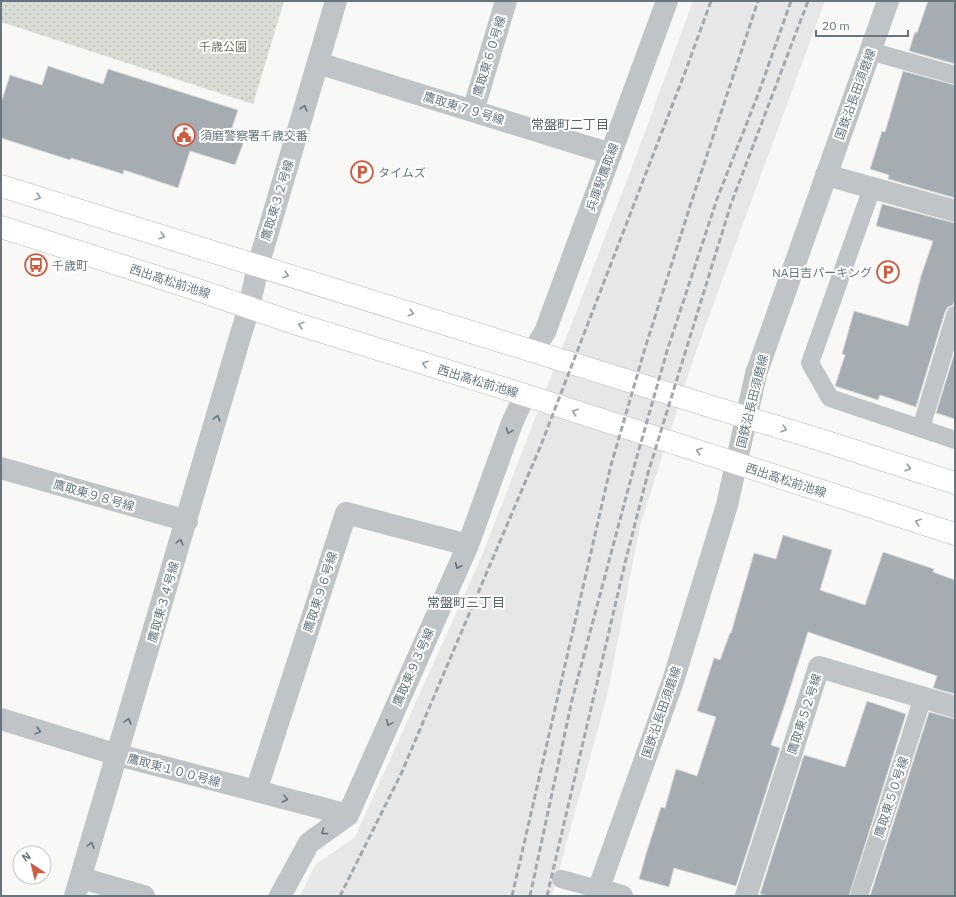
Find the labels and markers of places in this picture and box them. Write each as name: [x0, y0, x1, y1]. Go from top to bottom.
public building icon: 須磨警察署千歳交番: [171, 122, 197, 148]
place label: 須磨警察署千歳交番: [200, 128, 308, 143]
parking icon: タイムズ: [349, 159, 375, 185]
place label: タイムズ: [378, 165, 426, 180]
bus stop icon: 千歳町: [23, 252, 49, 278]
place label: 千歳町: [52, 258, 88, 273]
parking icon: NA日吉パーキング: [875, 259, 901, 285]
place label: NA日吉パーキング: [772, 265, 872, 280]

